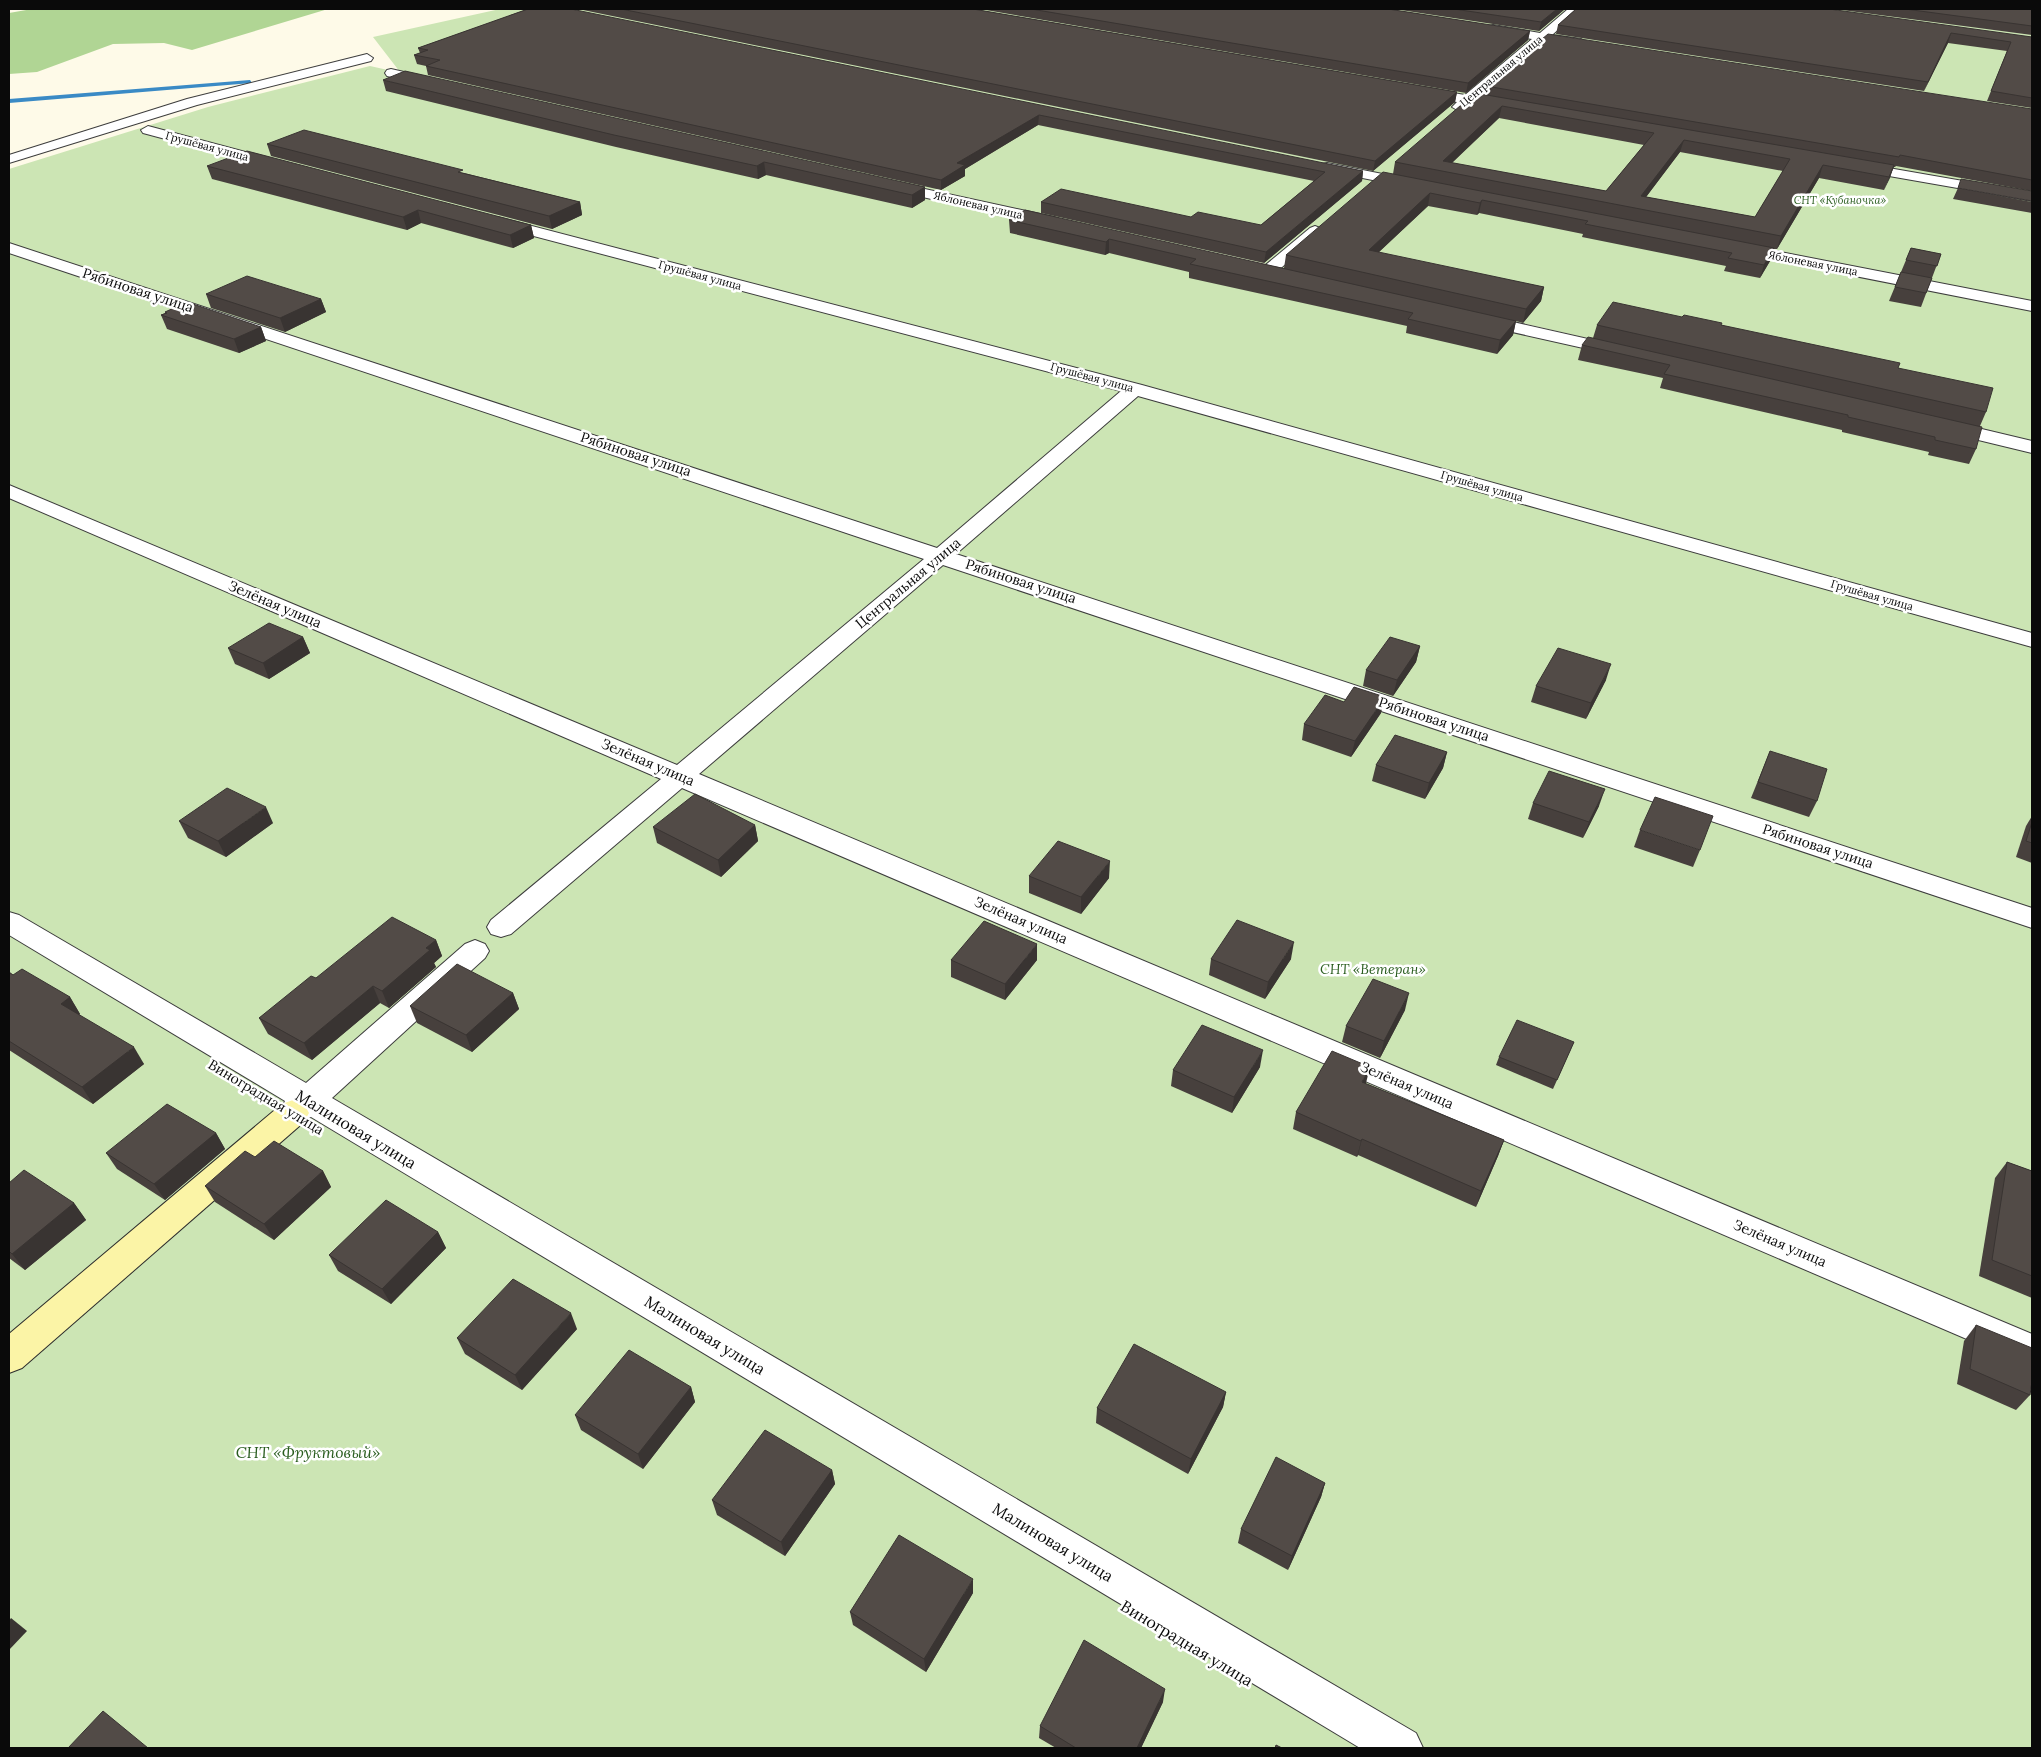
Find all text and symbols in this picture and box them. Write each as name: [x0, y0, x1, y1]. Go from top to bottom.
street label: Центральная улица: [1457, 32, 1546, 110]
street label: Грушёвая улица: [164, 128, 250, 164]
street label: Яблоневая улица: [932, 188, 1024, 222]
park label: СНТ «Кубаночка»: [1794, 193, 1886, 207]
street label: Яблоневая улица: [1767, 247, 1859, 279]
street label: Грушёвая улица: [657, 257, 743, 293]
street label: Рябиновая улица: [80, 264, 196, 316]
street label: Грушёвая улица: [1049, 359, 1135, 395]
street label: Рябиновая улица: [578, 428, 694, 480]
street label: Грушёвая улица: [1439, 468, 1525, 505]
street label: Центральная улица: [852, 534, 964, 632]
street label: Рябиновая улица: [963, 555, 1079, 607]
street label: Зелёная улица: [226, 576, 324, 632]
street label: Грушёвая улица: [1829, 577, 1915, 614]
street label: Рябиновая улица: [1376, 693, 1492, 745]
street label: Зелёная улица: [599, 734, 697, 790]
street label: Рябиновая улица: [1760, 820, 1876, 872]
street label: Зелёная улица: [972, 892, 1070, 948]
park label: СНТ «Ветеран»: [1320, 960, 1426, 978]
street label: Виноградная улица: [205, 1055, 327, 1139]
street label: Зелёная улица: [1358, 1057, 1456, 1113]
street label: Малиновая улица: [292, 1085, 420, 1173]
street label: Зелёная улица: [1731, 1215, 1829, 1271]
street label: Малиновая улица: [641, 1291, 769, 1379]
park label: СНТ «Фруктовый»: [236, 1442, 380, 1462]
street label: Малиновая улица: [989, 1498, 1117, 1586]
street label: Виноградная улица: [1117, 1596, 1257, 1690]

